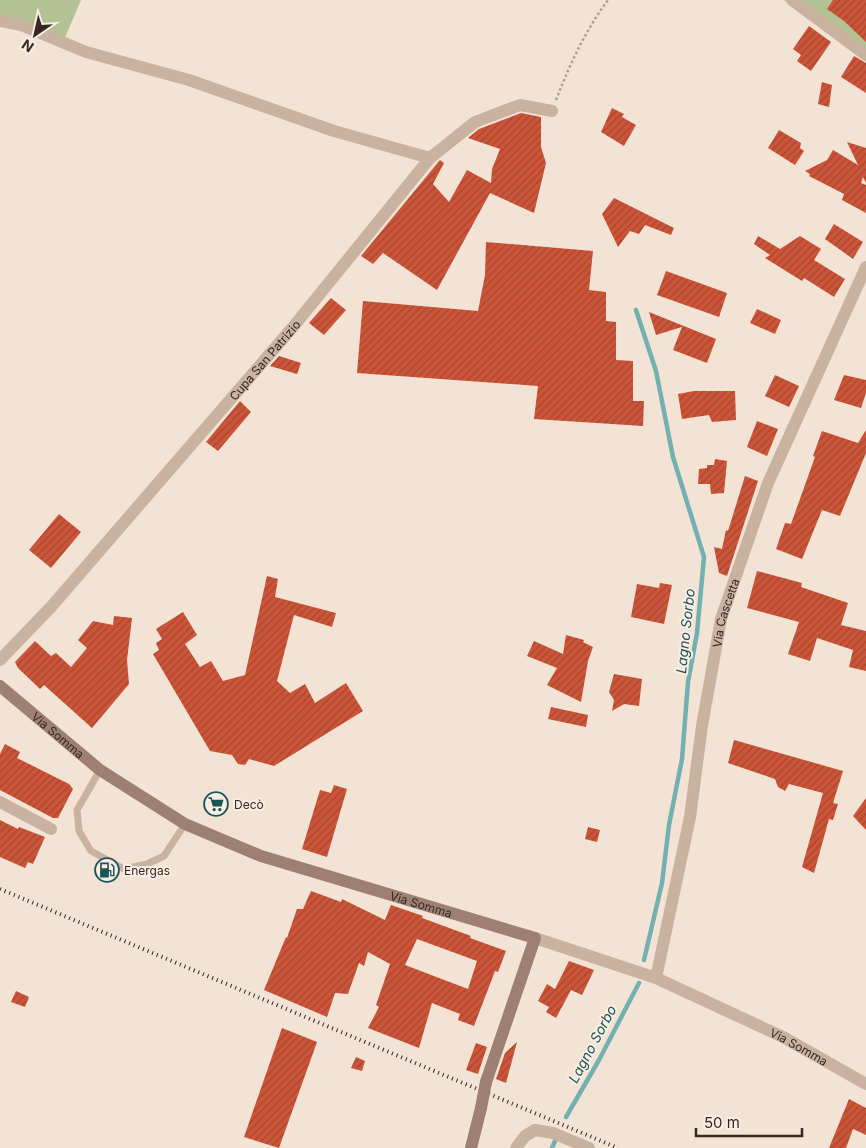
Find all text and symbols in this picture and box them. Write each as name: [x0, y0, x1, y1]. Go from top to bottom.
north arrow: [10, 10, 60, 60]
text: N: [18, 36, 37, 56]
street label: Cupa San Patrizio: [226, 317, 303, 403]
street label: Via Cascetta: [709, 576, 742, 649]
water label: Lagno Sorbo: [672, 588, 698, 674]
street label: Via Somma: [29, 709, 88, 761]
supermarket icon: Decò: [203, 791, 229, 817]
place label: Decò: [234, 797, 264, 812]
fuel station icon: Energas: [94, 857, 120, 883]
place label: Energas: [124, 863, 170, 878]
street label: Via Somma: [388, 888, 454, 920]
water label: Lagno Sorbo: [564, 1002, 620, 1086]
street label: Via Somma: [768, 1025, 831, 1068]
scale bar: [696, 1106, 802, 1138]
text: 50 m: [704, 1113, 740, 1132]

